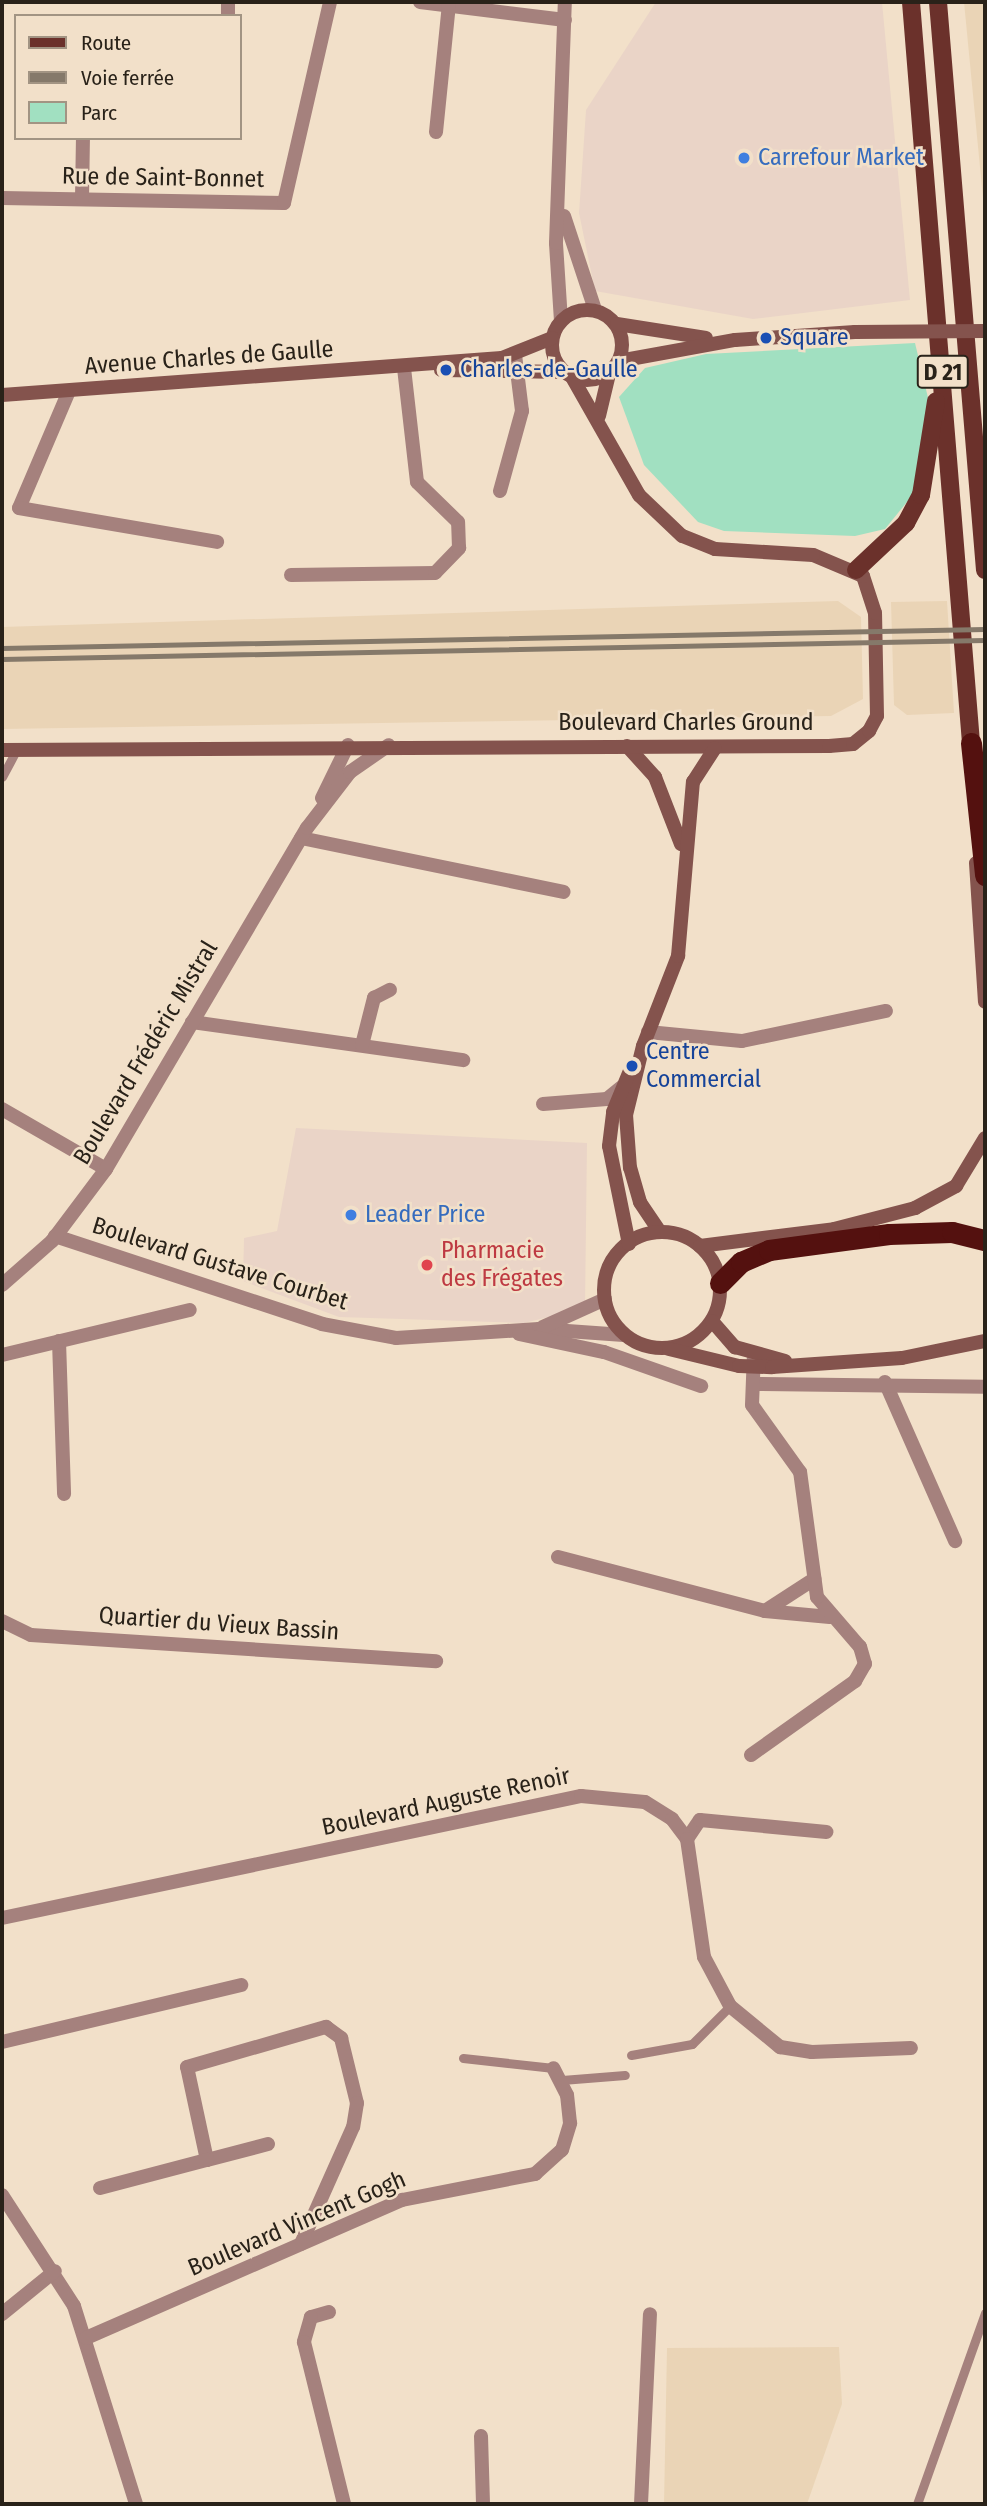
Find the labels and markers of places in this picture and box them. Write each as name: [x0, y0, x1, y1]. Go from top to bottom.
place label: Carrefour Market: [758, 144, 924, 172]
marker: Carrefour Market: [736, 150, 752, 166]
place label: Square: [780, 324, 849, 352]
marker: Square: [758, 330, 774, 346]
place label: Charles-de-Gaulle: [460, 356, 638, 384]
marker: Charles-de-Gaulle: [438, 362, 454, 378]
place label: Centre Commercial: [646, 1038, 761, 1094]
marker: Centre Commercial: [624, 1058, 640, 1074]
place label: Leader Price: [365, 1201, 485, 1229]
marker: Leader Price: [343, 1207, 359, 1223]
place label: Pharmacie des Frégates: [441, 1237, 563, 1293]
marker: Pharmacie des Frégates: [419, 1257, 435, 1273]

